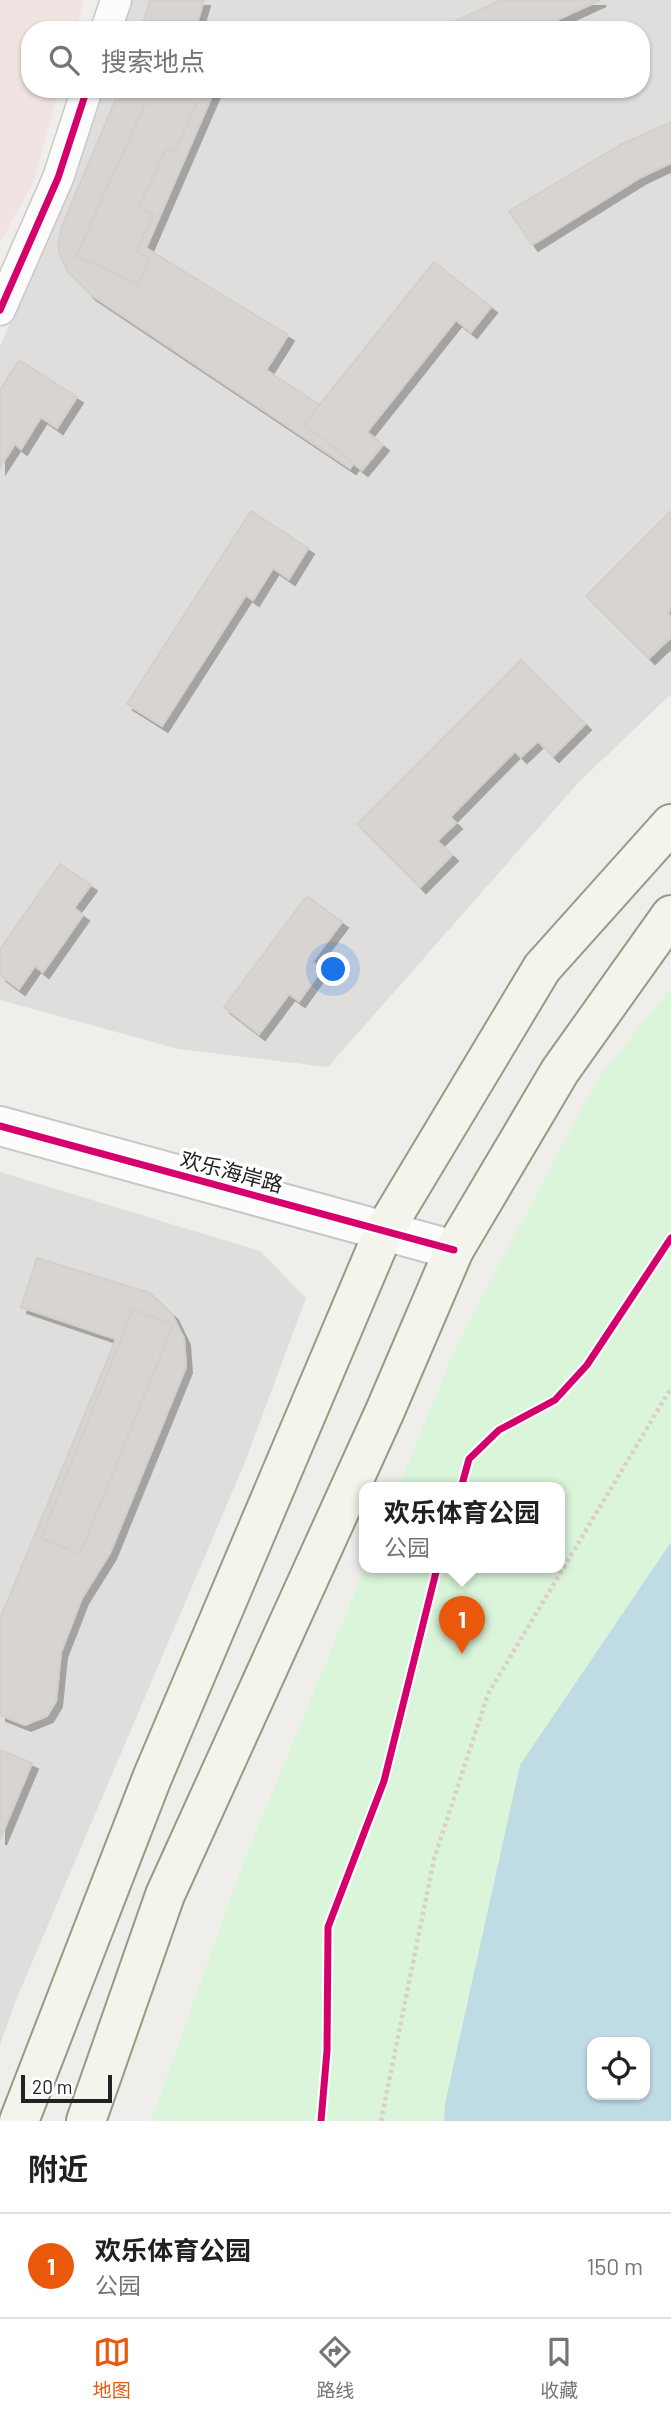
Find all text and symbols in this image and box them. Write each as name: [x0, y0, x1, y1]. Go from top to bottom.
search box: [21, 21, 650, 98]
icon: search: [45, 41, 83, 79]
text: 搜索地点: [101, 45, 205, 76]
your location: [316, 952, 350, 986]
street label: 欢乐海岸路: [178, 1145, 286, 1197]
popup: [359, 1482, 565, 1573]
text: 欢乐体育公园: [384, 1496, 540, 1527]
text: 公园: [384, 1533, 430, 1561]
pin: 1: [439, 1596, 485, 1654]
map controls: [587, 2037, 650, 2100]
button: locate: [587, 2037, 650, 2100]
scale bar: [21, 2072, 112, 2104]
text: 20 m: [32, 2075, 72, 2098]
text: 附近: [28, 2150, 88, 2186]
text: 欢乐体育公园: [95, 2234, 251, 2265]
text: 1: [47, 2252, 55, 2280]
text: 150 m: [587, 2252, 643, 2280]
text: 公园: [95, 2271, 141, 2299]
tab: 地图: [93, 2333, 131, 2402]
tab: 路线: [316, 2333, 354, 2402]
tab: 收藏: [540, 2333, 578, 2402]

